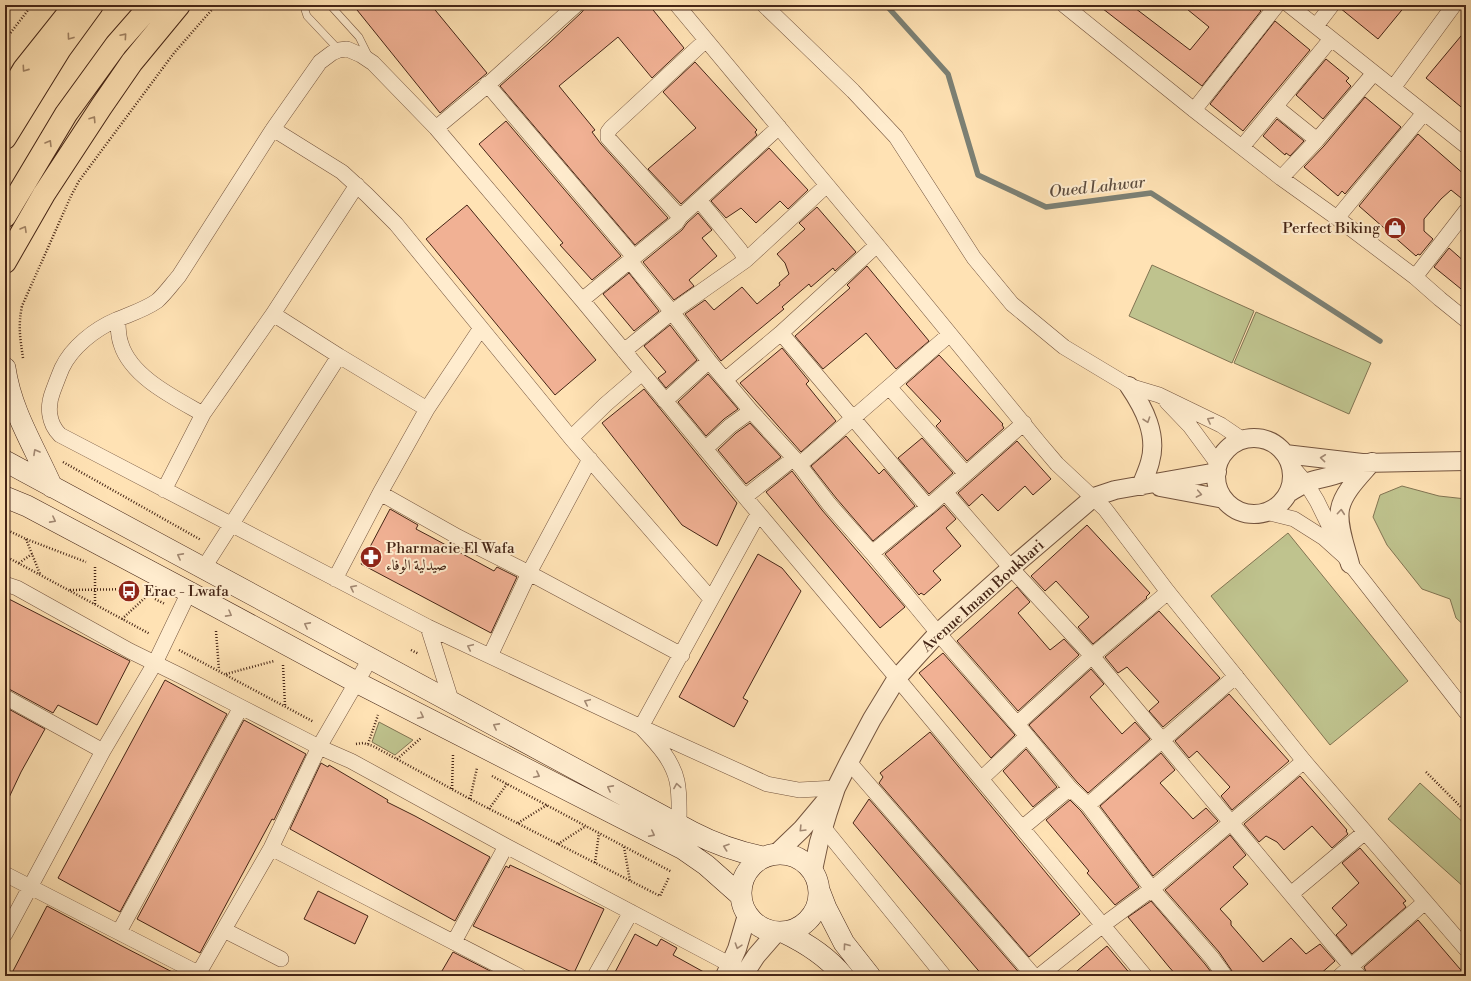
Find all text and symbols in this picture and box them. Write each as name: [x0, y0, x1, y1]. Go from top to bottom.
one-way arrow: [67, 32, 74, 39]
one-way arrow: [119, 34, 126, 41]
one-way arrow: [22, 65, 30, 72]
one-way arrow: [89, 116, 96, 123]
one-way arrow: [45, 140, 52, 147]
water label: Oued Lahwar: [1048, 172, 1147, 202]
shop icon: Perfect Biking: [1382, 215, 1408, 241]
place label: Perfect Biking: [1283, 219, 1380, 238]
one-way arrow: [20, 226, 27, 233]
one-way arrow: [1142, 416, 1151, 423]
one-way arrow: [1207, 417, 1214, 424]
one-way arrow: [33, 448, 40, 456]
one-way arrow: [1320, 454, 1327, 463]
one-way arrow: [1196, 489, 1202, 498]
one-way arrow: [1336, 509, 1345, 515]
one-way arrow: [49, 515, 56, 523]
street label: Avenue Imam Boukhari: [917, 536, 1048, 657]
place label: Pharmacie El Wafa صيدلية الوفاء: [386, 539, 515, 575]
pharmacy icon: Pharmacie El Wafa صيدلية الوفاء: [358, 544, 384, 570]
one-way arrow: [177, 553, 184, 561]
bus stop icon: Erac - Lwafa: [116, 578, 142, 604]
place label: Erac - Lwafa: [144, 582, 229, 601]
one-way arrow: [350, 585, 358, 593]
one-way arrow: [225, 609, 233, 616]
one-way arrow: [304, 622, 311, 629]
one-way arrow: [466, 643, 473, 651]
one-way arrow: [584, 699, 591, 707]
one-way arrow: [416, 711, 424, 718]
one-way arrow: [493, 724, 500, 731]
one-way arrow: [532, 770, 540, 777]
one-way arrow: [673, 783, 682, 789]
one-way arrow: [607, 785, 614, 793]
one-way arrow: [799, 824, 807, 832]
one-way arrow: [648, 829, 656, 836]
one-way arrow: [722, 843, 729, 852]
one-way arrow: [734, 942, 743, 949]
one-way arrow: [844, 943, 851, 950]

